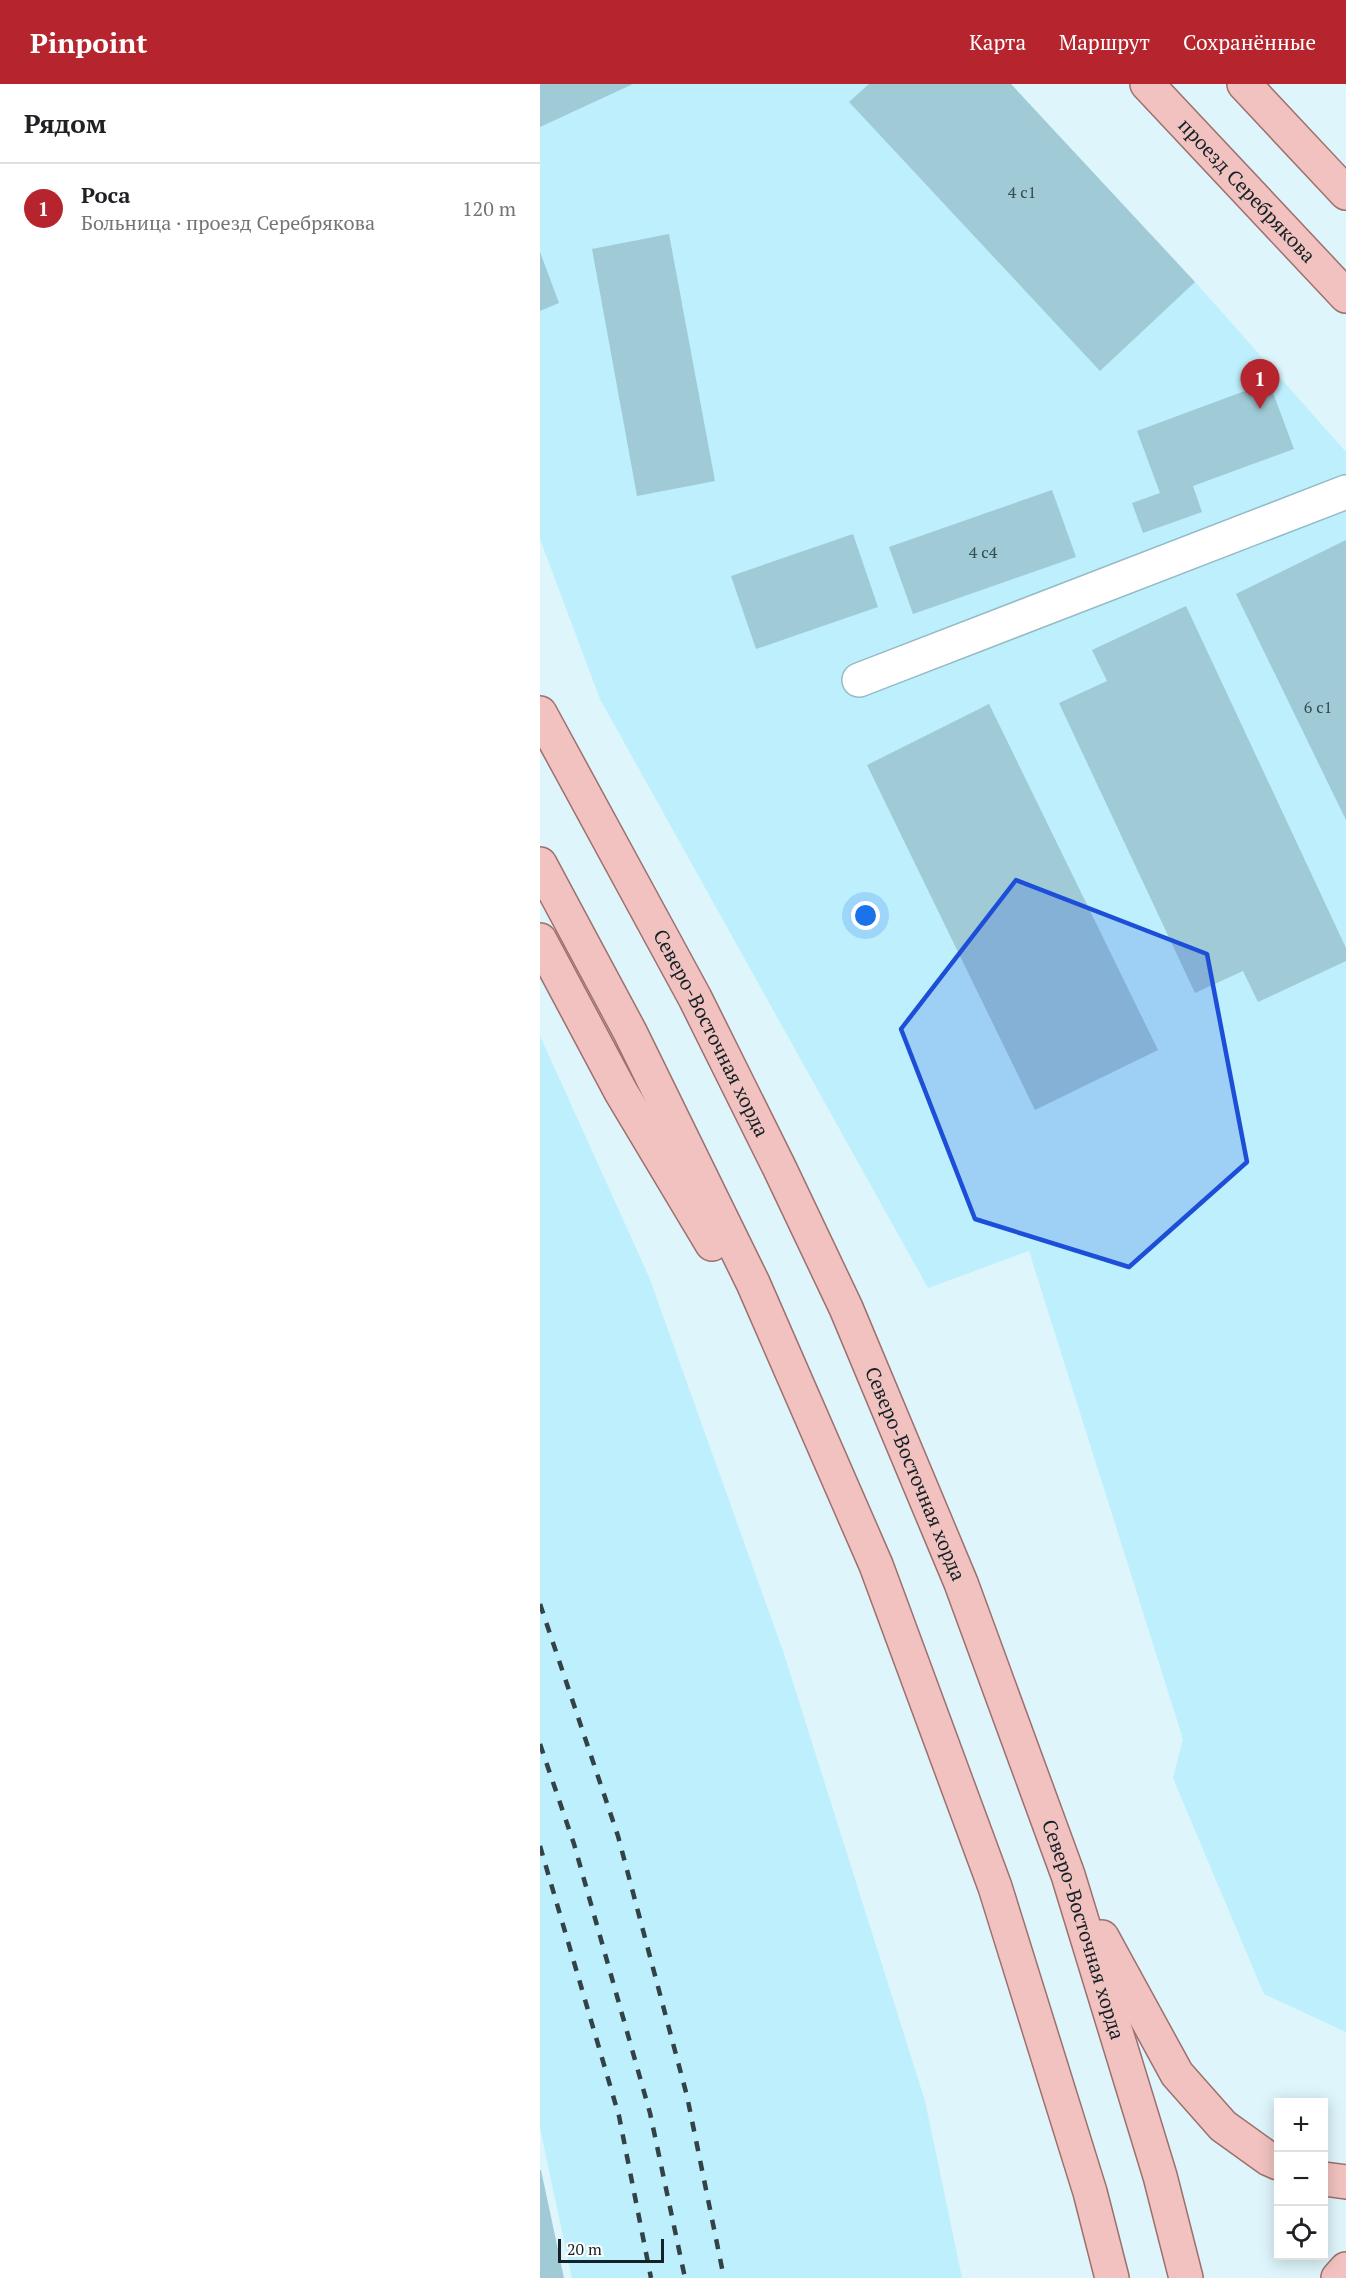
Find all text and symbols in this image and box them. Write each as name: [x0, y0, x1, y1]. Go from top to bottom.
text: Pinpoint: [30, 24, 147, 61]
text: Карта: [969, 28, 1026, 56]
text: Маршрут: [1059, 28, 1150, 56]
text: Сохранённые: [1183, 28, 1316, 56]
text: Рядом: [24, 106, 107, 140]
street label: проезд Серебрякова: [1173, 112, 1322, 268]
text: Роса: [81, 180, 130, 209]
house number: 4 с1: [1008, 181, 1036, 203]
text: 1: [38, 195, 49, 222]
text: 120 m: [462, 195, 516, 222]
text: Больница · проезд Серебрякова: [81, 209, 375, 236]
pin: 1: [1240, 360, 1280, 409]
house number: 4 с4: [969, 541, 998, 563]
house number: 6 с1: [1304, 696, 1332, 718]
your location: [851, 901, 880, 930]
street label: Северо-Восточная хорда: [647, 924, 776, 1141]
street label: Северо-Восточная хорда: [859, 1363, 973, 1585]
street label: Северо-Восточная хорда: [1036, 1816, 1132, 2043]
map controls: [1274, 2098, 1328, 2260]
button: +: [1274, 2098, 1328, 2152]
button: −: [1274, 2152, 1328, 2206]
button: locate: [1274, 2206, 1328, 2260]
scale bar: [558, 2236, 664, 2264]
text: 20 m: [567, 2238, 602, 2260]

